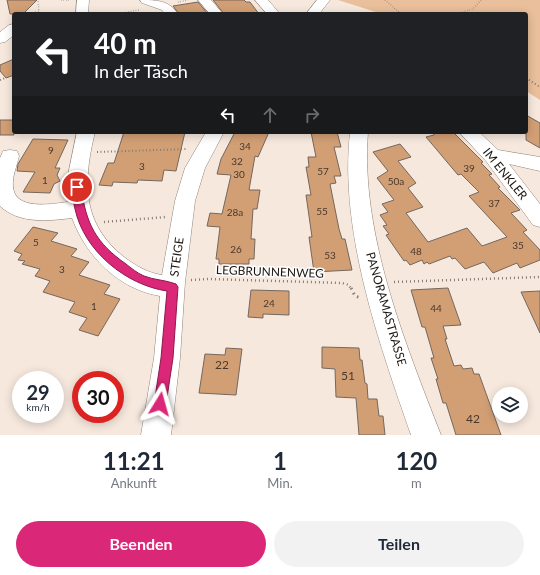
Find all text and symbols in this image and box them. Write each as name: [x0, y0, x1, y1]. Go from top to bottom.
text: 40 m: [94, 26, 157, 60]
icon: left: [28, 28, 80, 80]
text: In der Täsch: [94, 60, 188, 82]
icon: left: [217, 104, 239, 126]
icon: ahead: [259, 104, 281, 126]
icon: right: [301, 104, 323, 126]
house number: 34: [239, 140, 251, 152]
house number: 9: [48, 144, 54, 156]
street label: IM ENKLER: [480, 145, 531, 203]
house number: 32: [231, 155, 243, 167]
house number: 3: [139, 160, 145, 172]
house number: 39: [463, 162, 475, 174]
house number: 57: [317, 165, 329, 177]
house number: 30: [233, 168, 245, 180]
pin: [60, 170, 94, 204]
house number: 1: [42, 174, 48, 186]
house number: 50a: [388, 175, 404, 187]
icon: arrive: [66, 176, 88, 198]
house number: 37: [488, 197, 500, 209]
house number: 55: [316, 205, 328, 217]
house number: 28a: [227, 206, 243, 218]
house number: 5: [33, 236, 39, 248]
street label: STEIGE: [166, 236, 187, 278]
house number: 35: [512, 239, 524, 251]
house number: 26: [230, 243, 242, 255]
house number: 48: [410, 245, 422, 257]
house number: 53: [324, 249, 336, 261]
street label: PANORAMASTRASSE: [363, 250, 410, 368]
street label: LEGBRUNNENWEG: [216, 262, 325, 281]
house number: 3: [59, 263, 65, 275]
house number: 24: [263, 297, 275, 309]
house number: 1: [91, 300, 97, 312]
house number: 44: [430, 302, 442, 314]
house number: 22: [215, 357, 229, 372]
house number: 51: [341, 368, 355, 383]
speed limit sign: 30: [72, 371, 124, 423]
text: 29: [26, 380, 50, 404]
position arrow: [139, 383, 181, 425]
map controls: [492, 387, 528, 423]
button: layers: [492, 387, 528, 423]
text: km/h: [26, 401, 50, 413]
house number: 42: [466, 411, 480, 426]
text: 11:21: [103, 446, 165, 475]
text: 1: [273, 446, 287, 475]
text: 120: [396, 446, 437, 475]
text: Ankunft: [111, 475, 157, 491]
text: Min.: [267, 475, 293, 491]
text: m: [411, 475, 422, 491]
button: Beenden: [16, 521, 266, 567]
button: Teilen: [274, 521, 524, 567]

